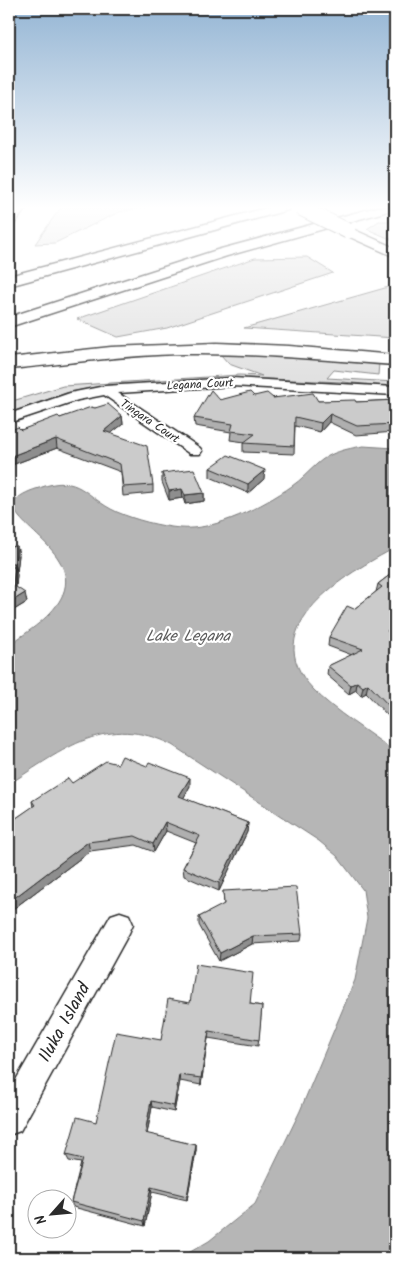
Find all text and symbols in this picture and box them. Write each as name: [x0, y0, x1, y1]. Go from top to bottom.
street label: Legana Court: [166, 373, 234, 396]
street label: Tingara Court: [116, 394, 184, 449]
water label: Lake Legana: [146, 624, 232, 649]
street label: Iluka Island: [31, 977, 100, 1068]
north arrow: [28, 1190, 78, 1240]
text: N: [29, 1210, 53, 1228]

